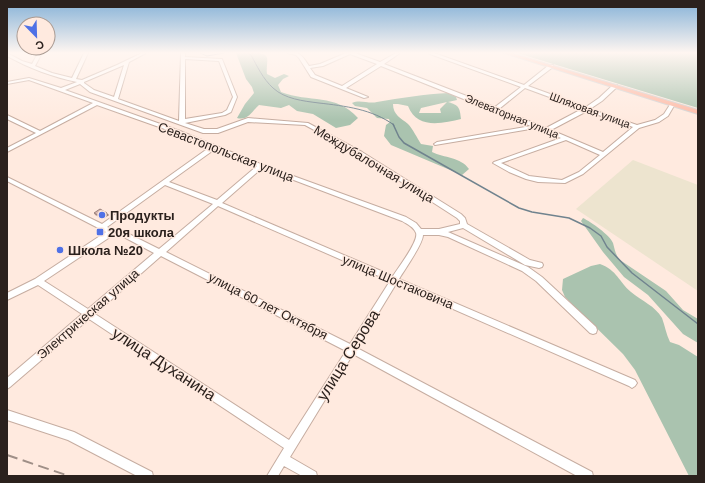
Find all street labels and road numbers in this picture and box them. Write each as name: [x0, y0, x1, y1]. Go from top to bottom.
street label: Шляховая улица: [548, 90, 633, 130]
street label: Элеваторная улица: [463, 92, 562, 141]
street label: Севастопольская улица: [156, 119, 297, 185]
street label: Междубалочная улица: [311, 122, 437, 206]
street label: улица Шостаковича: [340, 252, 457, 313]
street label: Электрическая улица: [34, 265, 143, 362]
street label: улица 60 лет Октября: [206, 269, 330, 343]
street label: улица Серова: [313, 306, 383, 404]
street label: улица Духанина: [109, 324, 219, 404]

